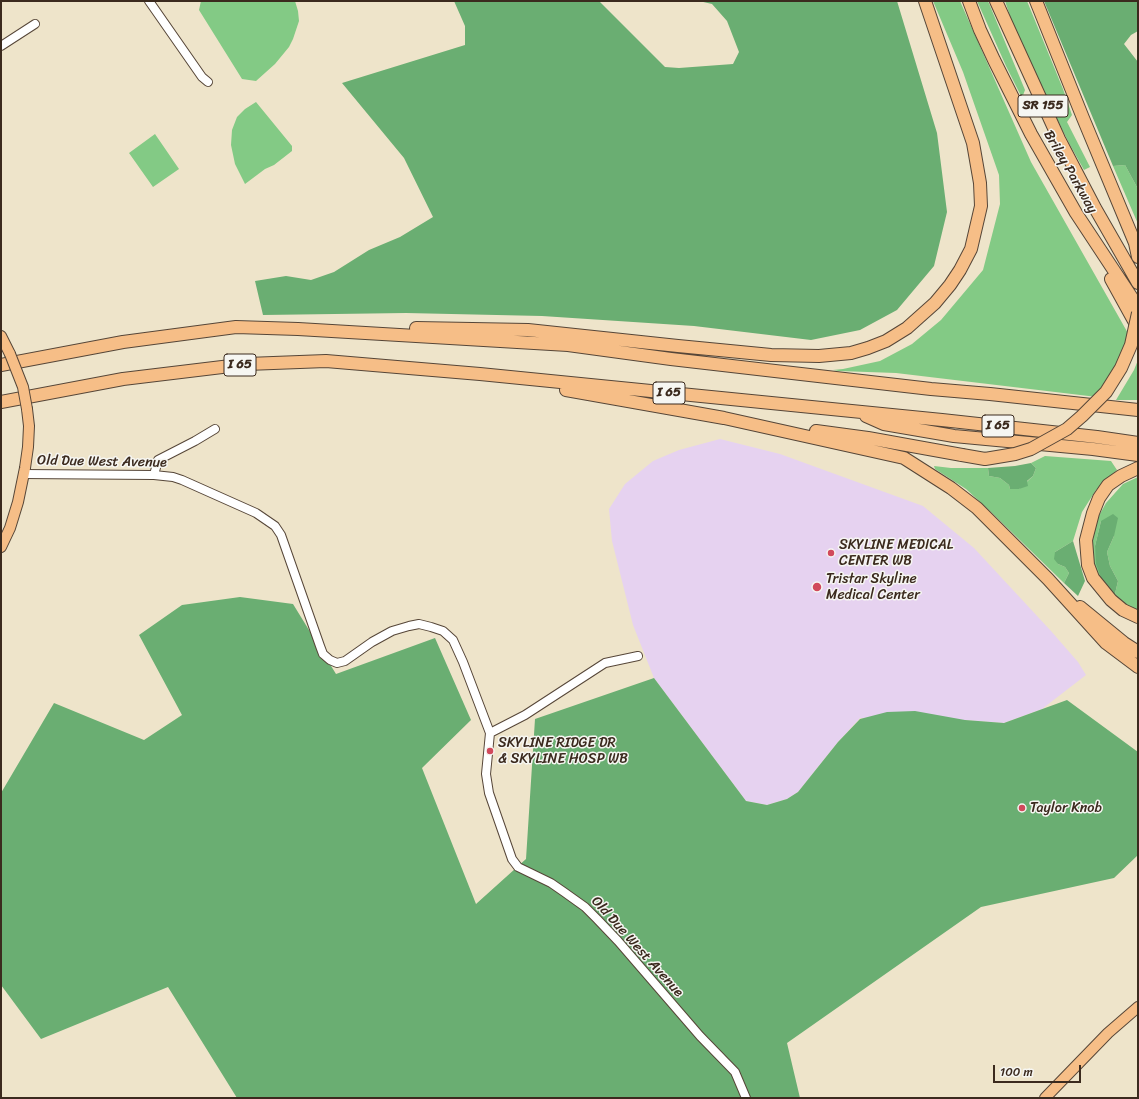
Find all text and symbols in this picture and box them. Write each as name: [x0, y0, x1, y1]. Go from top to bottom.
road number: SR 155: [1018, 95, 1068, 117]
street label: Briley Parkway: [1039, 127, 1101, 217]
road number: I 65: [224, 354, 256, 376]
road number: I 65: [653, 382, 685, 404]
road number: I 65: [982, 415, 1014, 437]
street label: Old Due West Avenue: [37, 452, 167, 472]
place label: SKYLINE MEDICAL CENTER WB: [839, 537, 953, 570]
marker: SKYLINE MEDICAL CENTER WB: [826, 548, 836, 558]
place label: Tristar Skyline Medical Center: [826, 571, 920, 604]
marker: Tristar Skyline Medical Center: [811, 581, 823, 593]
place label: SKYLINE RIDGE DR & SKYLINE HOSP WB: [498, 735, 628, 768]
marker: SKYLINE RIDGE DR & SKYLINE HOSP WB: [485, 746, 495, 756]
place label: Taylor Knob: [1030, 800, 1102, 816]
marker: Taylor Knob: [1017, 803, 1027, 813]
street label: Old Due West Avenue: [587, 893, 687, 1001]
scale bar: [995, 1057, 1083, 1083]
text: 100 m: [1000, 1061, 1033, 1083]

